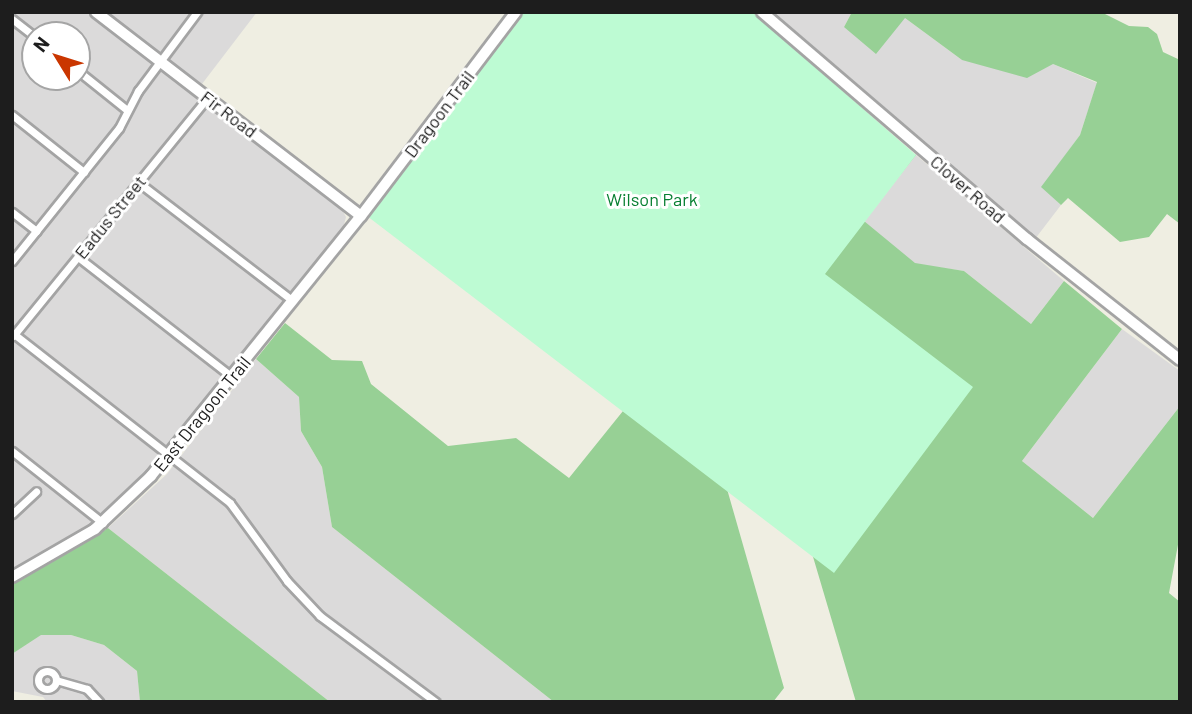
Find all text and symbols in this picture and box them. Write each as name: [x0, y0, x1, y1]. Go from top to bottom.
north arrow: [21, 21, 91, 91]
text: N: [28, 32, 54, 56]
street label: Dragoon Trail: [399, 66, 479, 162]
street label: Fir Road: [197, 86, 261, 142]
street label: Clover Road: [926, 151, 1010, 227]
street label: Eadus Street: [70, 171, 150, 263]
park label: Wilson Park: [606, 188, 698, 210]
street label: East Dragoon Trail: [149, 352, 255, 476]

